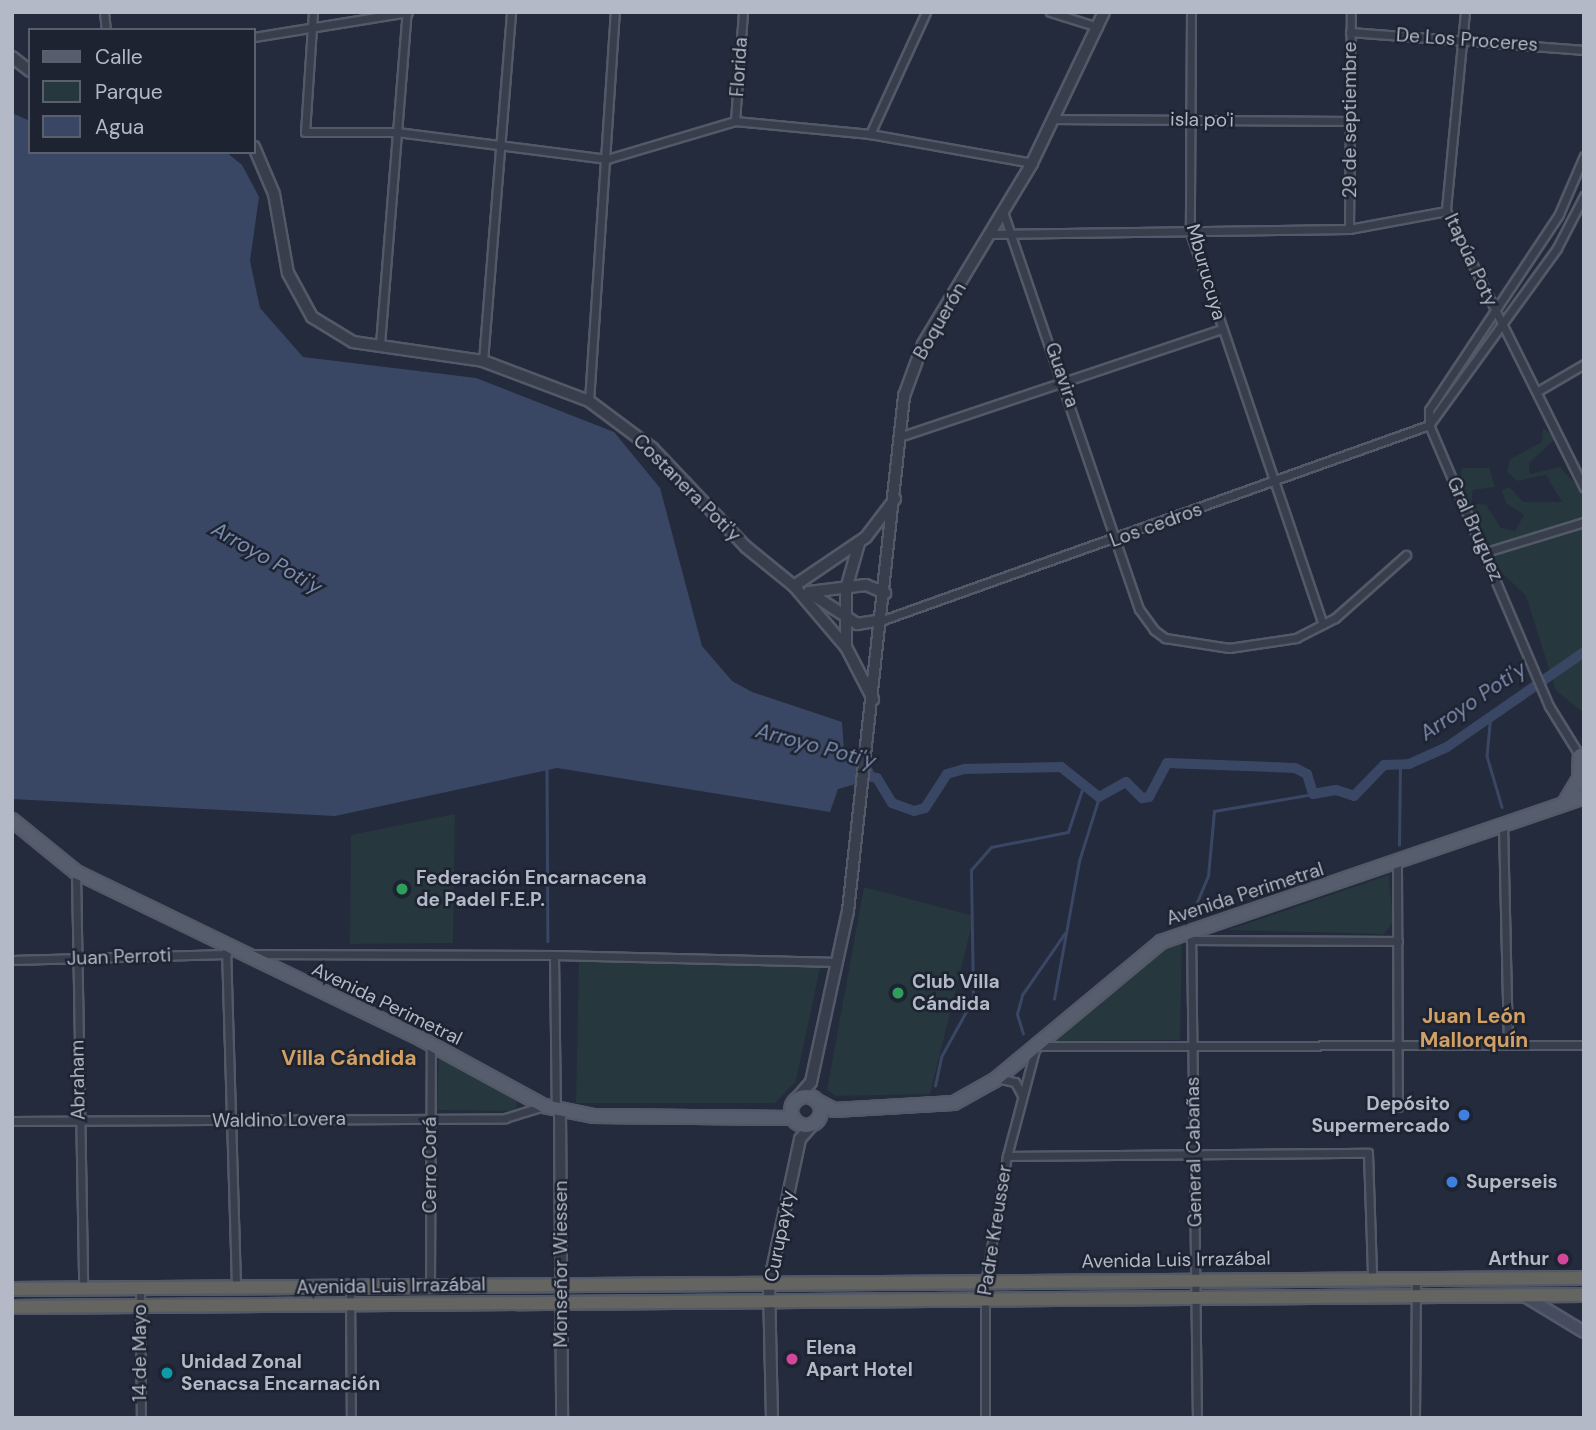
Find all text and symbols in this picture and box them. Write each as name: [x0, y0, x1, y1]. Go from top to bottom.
street label: De Los Proceres: [1395, 24, 1539, 56]
legend: [28, 28, 256, 154]
street label: Florida: [726, 37, 752, 97]
street label: 29 de septiembre: [1339, 42, 1361, 198]
text: Calle: [95, 43, 143, 71]
text: Parque: [95, 78, 163, 106]
street label: isla po'i: [1170, 108, 1234, 132]
text: Agua: [95, 113, 144, 141]
street label: Itapúa Poty: [1440, 210, 1502, 310]
street label: Mburucuya: [1181, 221, 1231, 323]
street label: Boquerón: [909, 278, 971, 364]
street label: Guavira: [1040, 340, 1084, 410]
street label: Costanera Poti'y: [628, 429, 746, 547]
street label: Gral Bruguez: [1442, 473, 1508, 585]
street label: Los cedros: [1107, 498, 1205, 552]
water label: Arroyo Poti'y: [207, 516, 327, 600]
water label: Arroyo Poti'y: [1415, 656, 1531, 746]
water label: Arroyo Poti'y: [753, 718, 879, 774]
street label: Avenida Perimetral: [1163, 858, 1327, 930]
place label: Federación Encarnacena de Padel F.E.P.: [416, 867, 647, 911]
marker: Federación Encarnacena de Padel F.E.P.: [394, 881, 410, 897]
street label: Juan Perroti: [66, 944, 172, 970]
street label: Avenida Perimetral: [308, 958, 466, 1050]
place label: Club Villa Cándida: [912, 971, 1000, 1015]
marker: Club Villa Cándida: [890, 985, 906, 1001]
district label: Juan León Mallorquín: [1420, 1003, 1528, 1053]
street label: Abraham: [66, 1040, 90, 1120]
district label: Villa Cándida: [281, 1045, 417, 1071]
street label: General Cabañas: [1181, 1077, 1207, 1227]
place label: Depósito Supermercado: [1312, 1093, 1450, 1137]
street label: Waldino Lovera: [212, 1107, 346, 1133]
marker: Depósito Supermercado: [1456, 1107, 1472, 1123]
street label: Cerro Corá: [419, 1117, 441, 1213]
street label: Padre Kreusser: [973, 1163, 1017, 1297]
place label: Superseis: [1466, 1171, 1558, 1193]
marker: Superseis: [1444, 1174, 1460, 1190]
street label: Monseñor Wiessen: [550, 1180, 572, 1348]
street label: Curupayty: [760, 1188, 800, 1284]
street label: Avenida Luis Irrazábal: [1081, 1247, 1271, 1273]
place label: Arthur: [1488, 1248, 1549, 1270]
marker: Arthur: [1555, 1251, 1571, 1267]
street label: Avenida Luis Irrazábal: [296, 1273, 486, 1299]
street label: 14 de Mayo: [129, 1304, 151, 1402]
place label: Elena Apart Hotel: [806, 1337, 913, 1381]
place label: Unidad Zonal Senacsa Encarnación: [181, 1351, 380, 1395]
marker: Elena Apart Hotel: [784, 1351, 800, 1367]
marker: Unidad Zonal Senacsa Encarnación: [159, 1365, 175, 1381]

